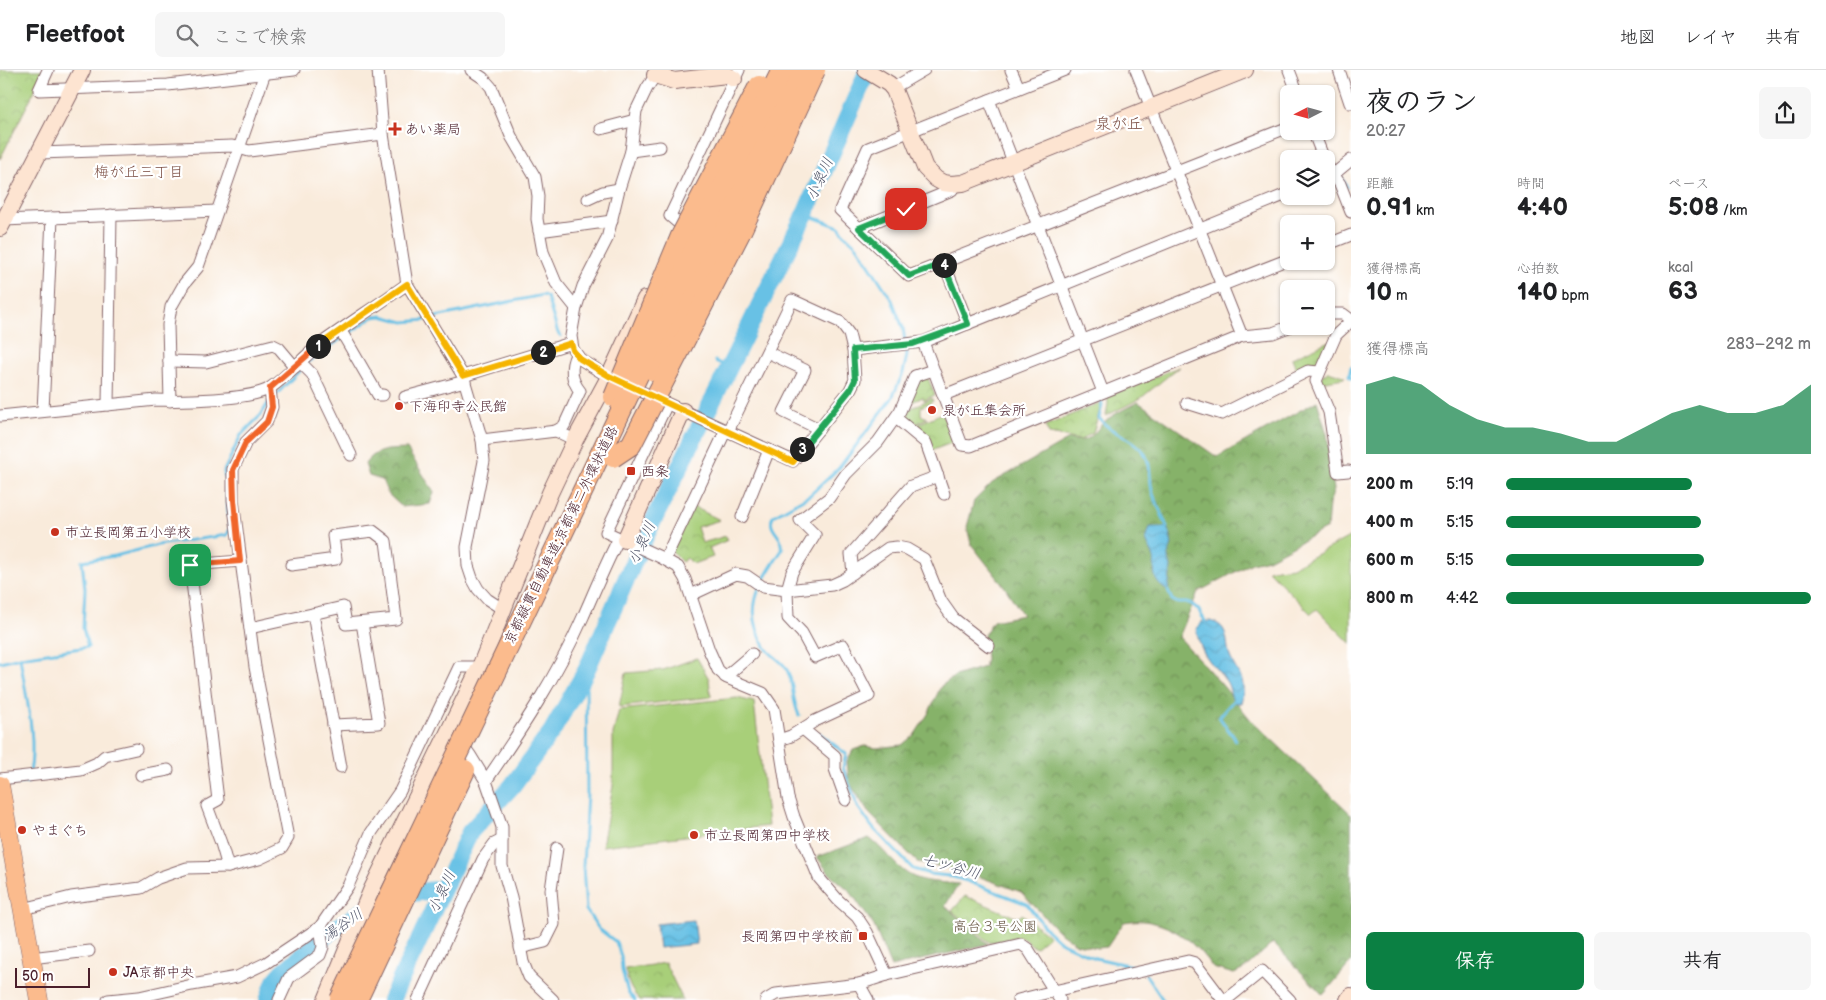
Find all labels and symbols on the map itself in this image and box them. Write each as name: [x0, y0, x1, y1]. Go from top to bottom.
north arrow: [1280, 85, 1335, 140]
district label: 泉が丘: [1095, 115, 1143, 134]
place label: あい薬局: [405, 121, 461, 138]
marker: あい薬局: [389, 123, 401, 135]
water label: 小泉川: [802, 155, 838, 203]
district label: 梅が丘三丁目: [94, 163, 184, 182]
pin: [885, 188, 927, 230]
pin: 4: [932, 252, 956, 278]
pin: 1: [306, 334, 330, 358]
pin: 2: [530, 340, 556, 364]
place label: 下海印寺公民館: [409, 398, 507, 415]
marker: 下海印寺公民館: [393, 400, 405, 412]
place label: 泉が丘集会所: [942, 402, 1026, 419]
marker: 泉が丘集会所: [926, 404, 938, 416]
street label: 京都縦貫自動車道;京都第二外環状道路: [501, 423, 621, 647]
pin: 3: [790, 436, 814, 462]
place label: 西条: [641, 463, 669, 480]
marker: 西条: [625, 465, 637, 477]
water label: 小泉川: [624, 519, 660, 567]
place label: 市立長岡第五小学校: [65, 524, 191, 541]
marker: 市立長岡第五小学校: [49, 526, 61, 538]
pin: [169, 544, 211, 586]
place label: やまぐち: [32, 822, 88, 839]
marker: やまぐち: [16, 824, 28, 836]
place label: 市立長岡第四中学校: [704, 827, 830, 844]
marker: 市立長岡第四中学校: [688, 829, 700, 841]
water label: 七ツ谷川: [920, 850, 982, 884]
water label: 小泉川: [424, 868, 460, 916]
water label: 湯谷川: [319, 904, 367, 946]
park label: 高台３号公園: [953, 918, 1037, 935]
place label: 長岡第四中学校前: [741, 928, 853, 945]
marker: 長岡第四中学校前: [857, 930, 869, 942]
place label: JA京都中央: [123, 964, 194, 981]
scale bar: [15, 965, 90, 988]
marker: JA京都中央: [107, 966, 119, 978]

